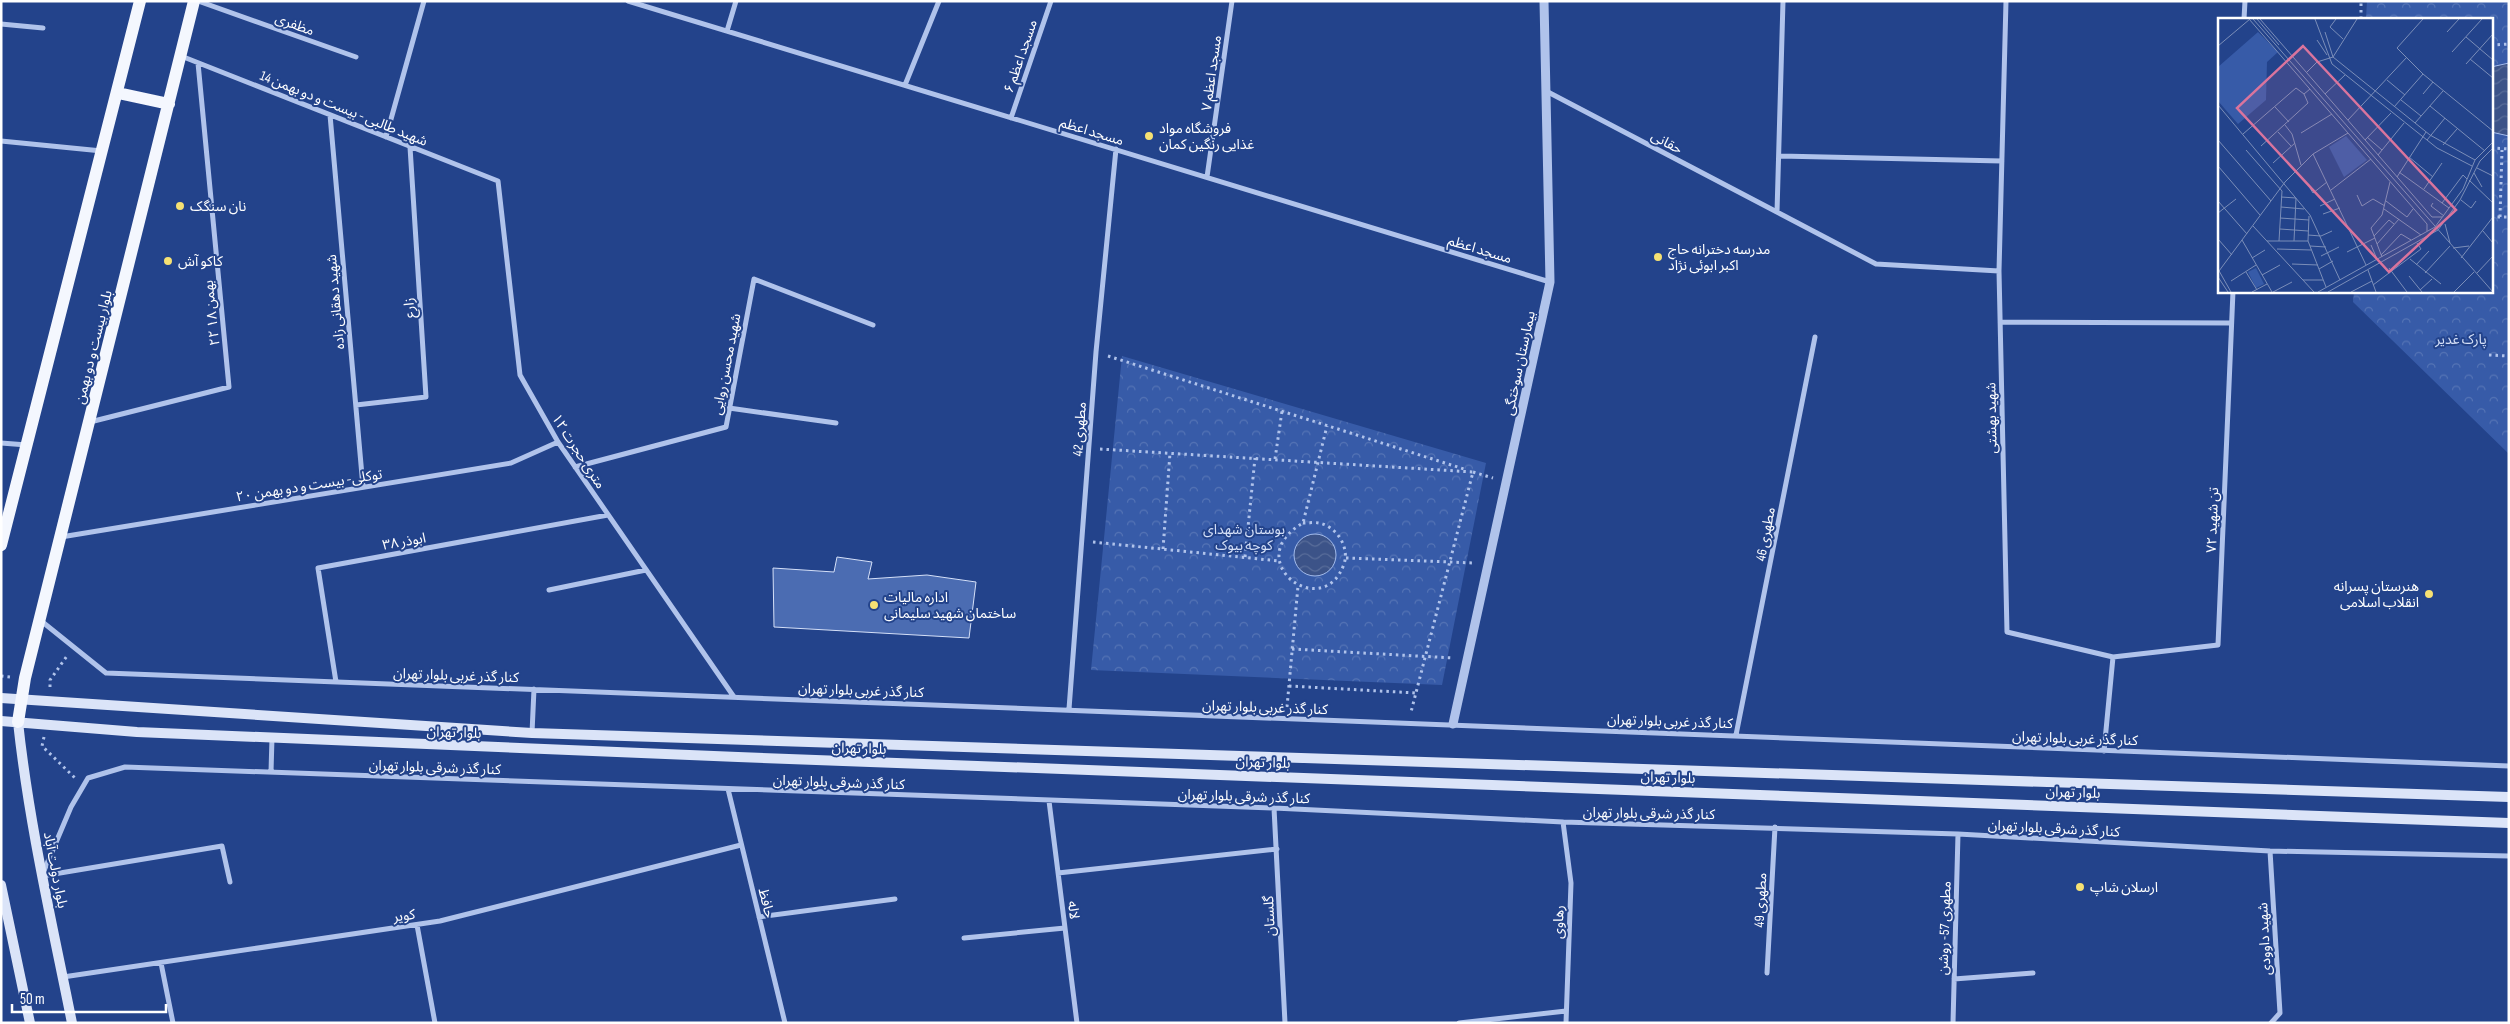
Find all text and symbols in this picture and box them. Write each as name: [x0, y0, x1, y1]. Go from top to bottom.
street label: مظفری: [273, 10, 317, 39]
street label: مسجد اعظم ۶: [1000, 17, 1043, 96]
inset map: [2218, 18, 2492, 292]
street label: مسجد اعظم ۷: [1198, 34, 1227, 112]
street label: شهید طالبی - بیست و دو بهمن 14: [258, 67, 430, 150]
street label: مسجد اعظم: [1057, 114, 1126, 151]
place label: فروشگاه مواد غذایی رنگین کمان: [1159, 120, 1254, 153]
street label: حقانی: [1648, 127, 1685, 158]
marker: فروشگاه مواد غذایی رنگین کمان: [1143, 130, 1155, 142]
place label: نان سنگک: [190, 198, 246, 215]
marker: نان سنگک: [174, 200, 186, 212]
street label: مسجد اعظم: [1445, 232, 1514, 269]
place label: مدرسه دخترانه حاج اکبر ابوئی نژاد: [1668, 241, 1770, 274]
marker: مدرسه دخترانه حاج اکبر ابوئی نژاد: [1652, 251, 1664, 263]
place label: کاکو آش: [178, 253, 223, 270]
street label: شهید دهقانی زاده: [323, 254, 348, 350]
marker: کاکو آش: [162, 255, 174, 267]
street label: ۲۲ بهمن ۱۸: [200, 279, 223, 347]
street label: بلوار بیست و دو بهمن: [71, 288, 116, 406]
street label: زارع: [400, 297, 421, 319]
street label: بیمارستان سوختگی: [1500, 309, 1539, 417]
street label: شهید محسن روایی: [708, 312, 745, 416]
park label: پارک غدیر: [2434, 331, 2487, 349]
street label: شهید بهشتی: [1982, 382, 2001, 454]
street label: مطهری 42: [1069, 401, 1090, 457]
street label: ۱۲ متری حجرت: [548, 411, 609, 492]
street label: توکلی- بیست و دو بهمن ۲۰: [235, 466, 383, 505]
street label: ۷۲ تن شهید: [2203, 487, 2222, 553]
street label: مطهری 46: [1752, 506, 1779, 563]
park label: بوستان شهدای کوچه بیوک: [1203, 521, 1285, 555]
street label: ۳۸ ابوذر: [381, 529, 427, 554]
place label: هنرستان پسرانه انقلاب اسلامی: [2334, 578, 2419, 611]
marker: هنرستان پسرانه انقلاب اسلامی: [2423, 588, 2435, 600]
place label: اداره مالیات ساختمان شهید سلیمانی: [884, 589, 1016, 622]
marker: اداره مالیات ساختمان شهید سلیمانی: [868, 599, 880, 611]
street label: کنار گذر غربی بلوار تهران: [393, 665, 519, 686]
street label: کنار گذر غربی بلوار تهران: [798, 680, 924, 701]
street label: کنار گذر غربی بلوار تهران: [1202, 697, 1328, 718]
street label: کنار گذر غربی بلوار تهران: [1607, 711, 1733, 732]
street label: بلوار تهران: [426, 723, 482, 742]
street label: کنار گذر غربی بلوار تهران: [2012, 728, 2138, 749]
street label: بلوار تهران: [831, 739, 887, 758]
street label: بلوار تهران: [1235, 753, 1291, 772]
street label: کنار گذر شرقی بلوار تهران: [369, 757, 502, 778]
street label: بلوار تهران: [1640, 768, 1696, 787]
street label: کنار گذر شرقی بلوار تهران: [773, 772, 906, 793]
street label: بلوار تهران: [2045, 783, 2101, 802]
street label: کنار گذر شرقی بلوار تهران: [1178, 786, 1311, 807]
street label: کنار گذر شرقی بلوار تهران: [1583, 804, 1715, 823]
street label: کنار گذر شرقی بلوار تهران: [1988, 817, 2121, 840]
street label: بلوار دولت آباد: [40, 831, 71, 910]
street label: مطهری 49: [1751, 872, 1770, 928]
place label: ارسلان شاپ: [2090, 879, 2158, 897]
street label: مطهری 57- روشن: [1934, 881, 1955, 975]
marker: ارسلان شاپ: [2074, 881, 2086, 893]
street label: حافظ: [755, 886, 778, 920]
street label: گلستان: [1260, 895, 1279, 937]
street label: لاله: [1064, 900, 1083, 920]
street label: شهید داوودی: [2254, 902, 2275, 976]
street label: رهاوی: [1549, 905, 1568, 939]
street label: کویر: [391, 906, 416, 926]
scale bar: [12, 982, 166, 1014]
text: 50 m: [20, 990, 45, 1009]

